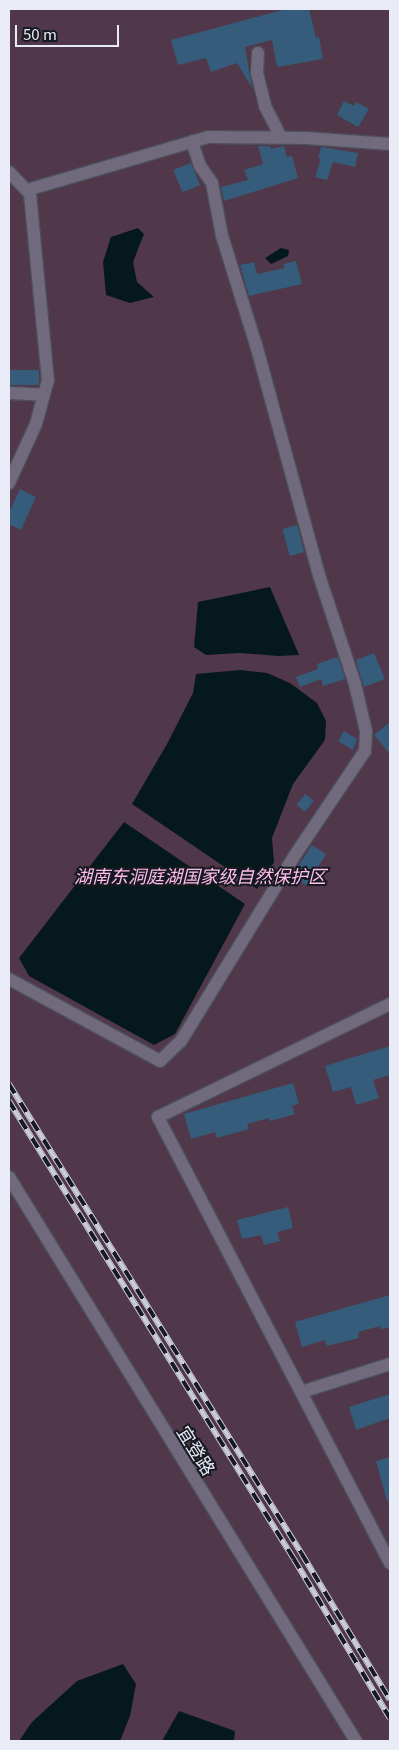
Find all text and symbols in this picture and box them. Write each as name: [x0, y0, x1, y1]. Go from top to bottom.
scale bar: [18, 15, 121, 47]
text: 50 m: [23, 23, 57, 44]
park label: 湖南东洞庭湖国家级自然保护区: [74, 864, 326, 886]
street label: 宜登路: [174, 1421, 220, 1479]

